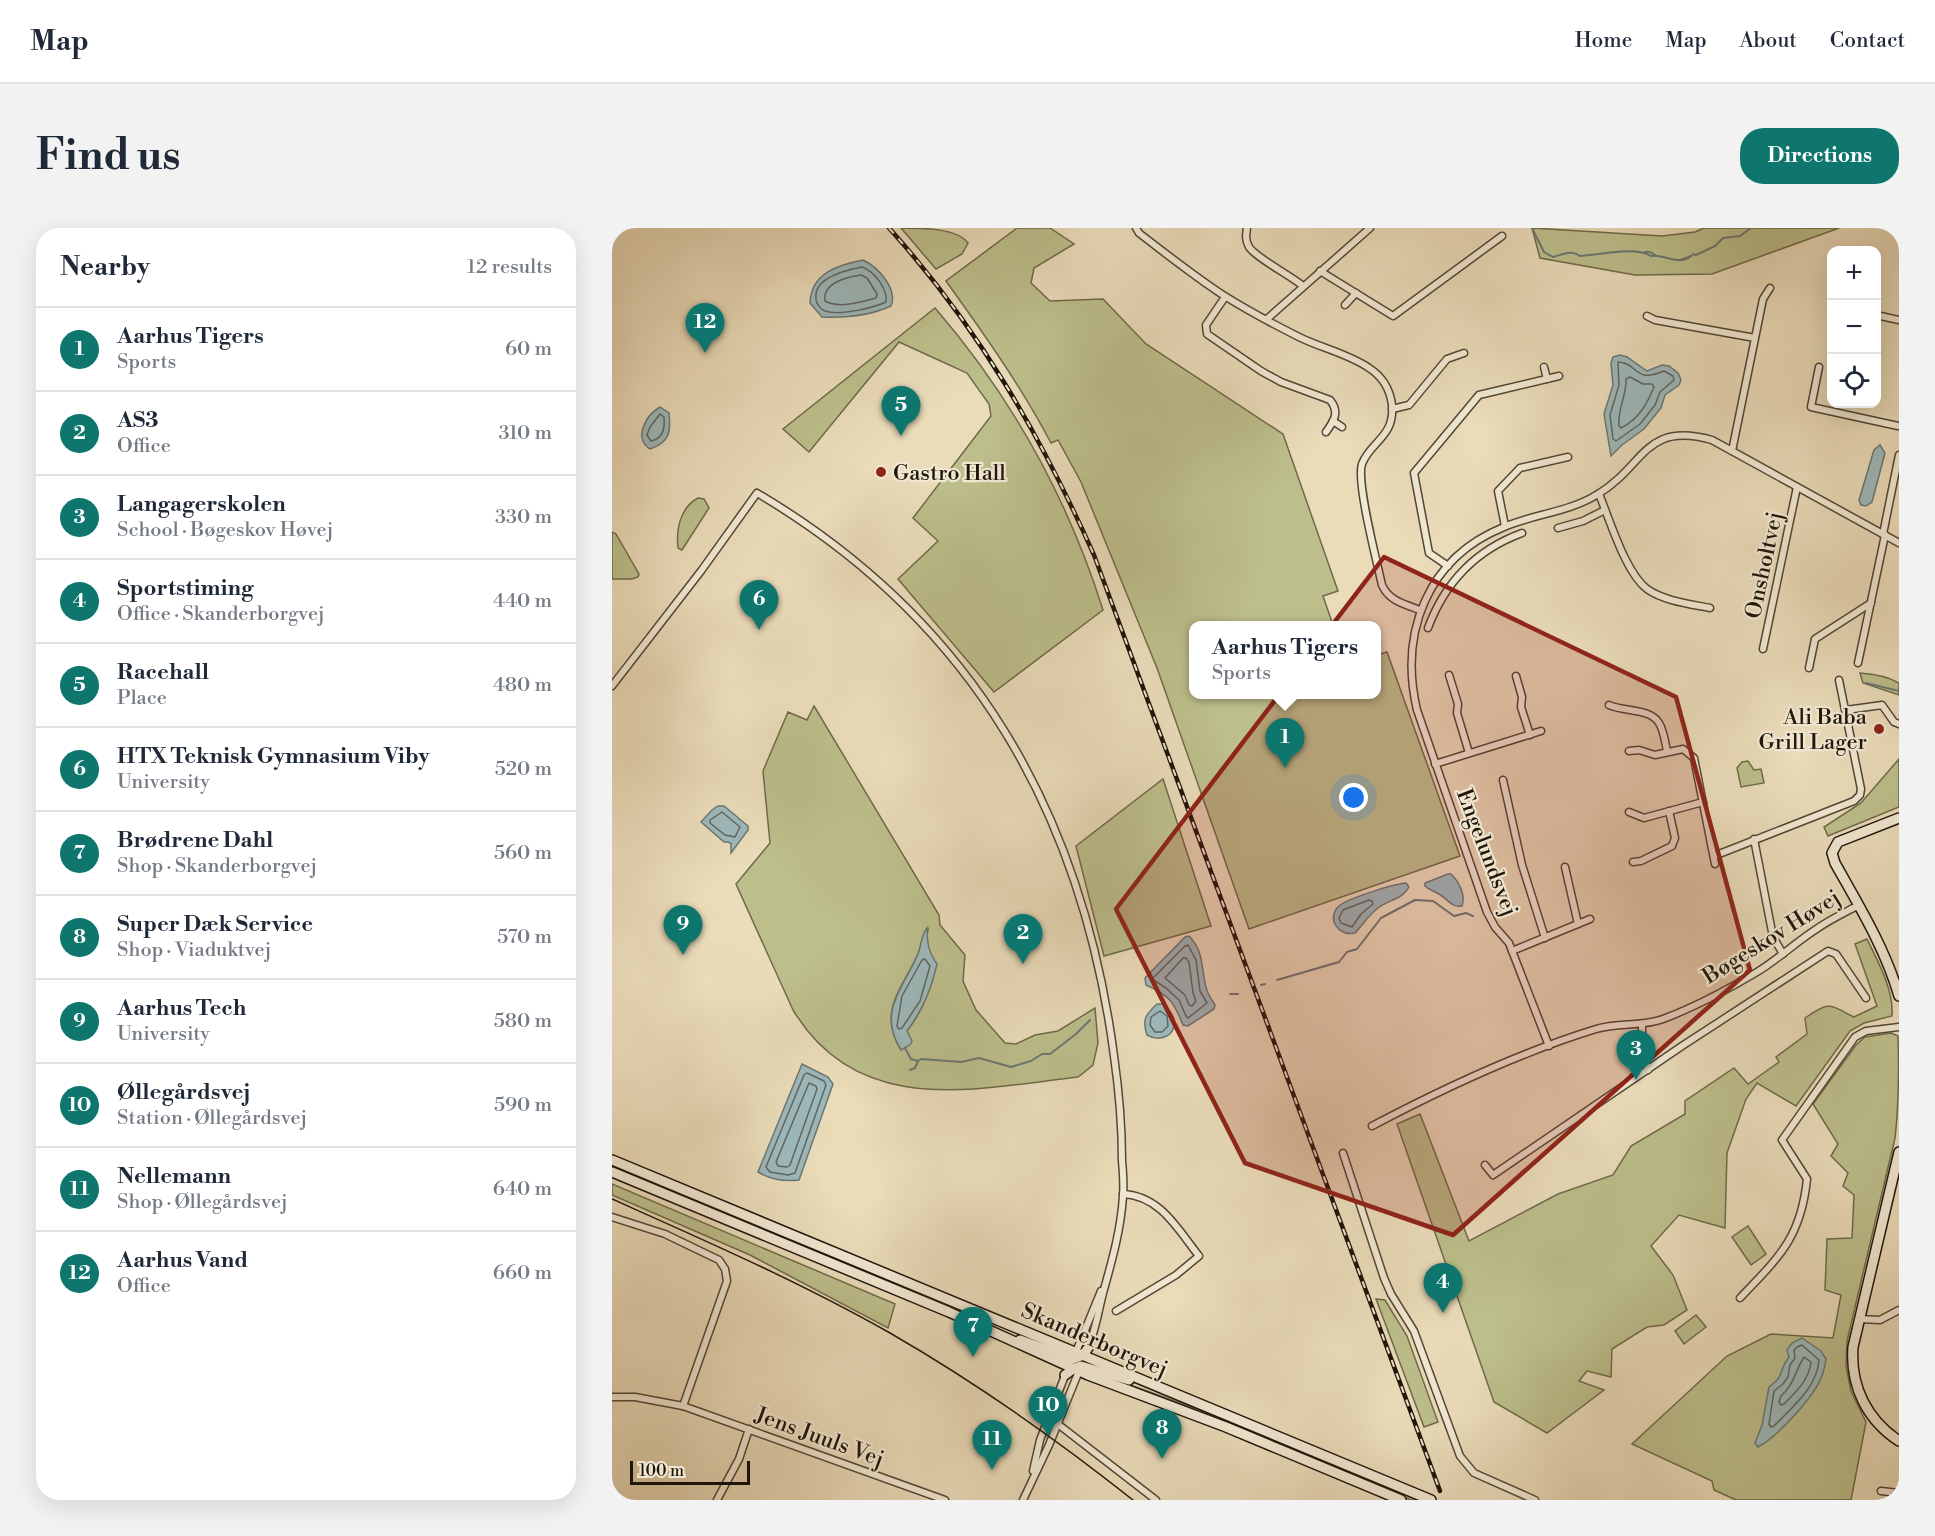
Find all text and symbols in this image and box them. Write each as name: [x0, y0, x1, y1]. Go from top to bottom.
text: Map: [30, 24, 89, 59]
text: Home: [1575, 28, 1632, 54]
text: Map: [1665, 28, 1707, 54]
text: About: [1740, 28, 1797, 54]
text: Contact: [1830, 28, 1905, 54]
button: Directions: [1740, 128, 1899, 184]
text: Find us: [36, 130, 180, 183]
map controls: [1827, 246, 1881, 408]
button: +: [1827, 246, 1881, 300]
text: Nearby: [60, 251, 150, 283]
text: 12 results: [467, 255, 552, 280]
button: −: [1827, 300, 1881, 354]
pin: 12: [686, 304, 724, 353]
text: Aarhus Tigers: [117, 323, 264, 350]
text: 1: [75, 337, 84, 362]
text: 60 m: [505, 337, 552, 362]
text: Sports: [117, 350, 176, 375]
button: locate: [1827, 354, 1881, 408]
pin: 5: [882, 386, 920, 436]
text: AS3: [117, 407, 159, 434]
text: 2: [73, 421, 86, 446]
text: 310 m: [499, 421, 552, 446]
text: Office: [117, 434, 171, 459]
place label: Gastro Hall: [893, 460, 1006, 487]
marker: Gastro Hall: [874, 465, 888, 479]
text: Langagerskolen: [117, 491, 286, 518]
text: 3: [73, 505, 86, 530]
text: 330 m: [495, 505, 552, 530]
street label: Onsholtvej: [1740, 509, 1789, 621]
text: School · Bøgeskov Høvej: [117, 518, 333, 543]
text: Sportstiming: [117, 575, 253, 602]
pin: 6: [740, 580, 778, 630]
text: 4: [73, 589, 86, 614]
text: 440 m: [493, 589, 552, 614]
text: Office · Skanderborgvej: [117, 602, 325, 627]
popup: [1189, 621, 1381, 699]
text: Aarhus Tigers: [1212, 634, 1358, 661]
text: Racehall: [117, 659, 209, 686]
text: Sports: [1212, 661, 1271, 686]
text: 5: [73, 673, 86, 698]
text: 480 m: [493, 673, 552, 698]
text: Place: [117, 686, 167, 711]
place label: Ali Baba Grill Lager: [1759, 704, 1868, 756]
pin: 1: [1266, 718, 1304, 768]
marker: Ali Baba Grill Lager: [1872, 722, 1886, 736]
text: HTX Teknisk Gymnasium Viby: [117, 743, 430, 770]
text: 6: [73, 757, 86, 782]
text: 520 m: [495, 757, 552, 782]
text: University: [117, 770, 210, 795]
your location: [1339, 783, 1368, 812]
street label: Engelundsvej: [1450, 785, 1523, 920]
text: Brødrene Dahl: [117, 827, 273, 854]
text: 7: [74, 841, 85, 866]
text: 560 m: [494, 841, 552, 866]
text: Shop · Skanderborgvej: [117, 854, 317, 879]
street label: Bøgeskov Høvej: [1697, 884, 1846, 991]
pin: 9: [664, 906, 702, 955]
text: Super Dæk Service: [117, 911, 313, 938]
pin: 2: [1004, 914, 1042, 964]
text: 8: [73, 925, 86, 950]
text: 570 m: [497, 925, 552, 950]
text: Shop · Viaduktvej: [117, 938, 271, 963]
text: Aarhus Tech: [117, 995, 246, 1022]
text: 9: [73, 1009, 86, 1034]
text: 580 m: [494, 1009, 552, 1034]
text: University: [117, 1022, 210, 1047]
pin: 3: [1616, 1030, 1656, 1080]
text: Øllegårdsvej: [117, 1079, 250, 1106]
text: 10: [68, 1093, 91, 1118]
text: 590 m: [494, 1093, 552, 1118]
text: Station · Øllegårdsvej: [117, 1106, 307, 1131]
text: Nellemann: [117, 1163, 231, 1190]
text: 11: [70, 1177, 89, 1202]
text: 640 m: [493, 1177, 552, 1202]
text: Shop · Øllegårdsvej: [117, 1190, 288, 1215]
text: Aarhus Vand: [117, 1247, 248, 1274]
text: 12: [68, 1261, 91, 1286]
text: 660 m: [493, 1261, 552, 1286]
pin: 4: [1424, 1264, 1462, 1313]
text: Office: [117, 1274, 171, 1299]
street label: Skanderborgvej: [1017, 1297, 1172, 1383]
pin: 7: [954, 1308, 992, 1357]
pin: 10: [1028, 1386, 1068, 1436]
street label: Jens Juuls Vej: [750, 1401, 888, 1473]
pin: 8: [1142, 1410, 1182, 1459]
pin: 11: [972, 1420, 1012, 1470]
scale bar: [630, 1458, 750, 1486]
text: 100 m: [639, 1461, 684, 1481]

